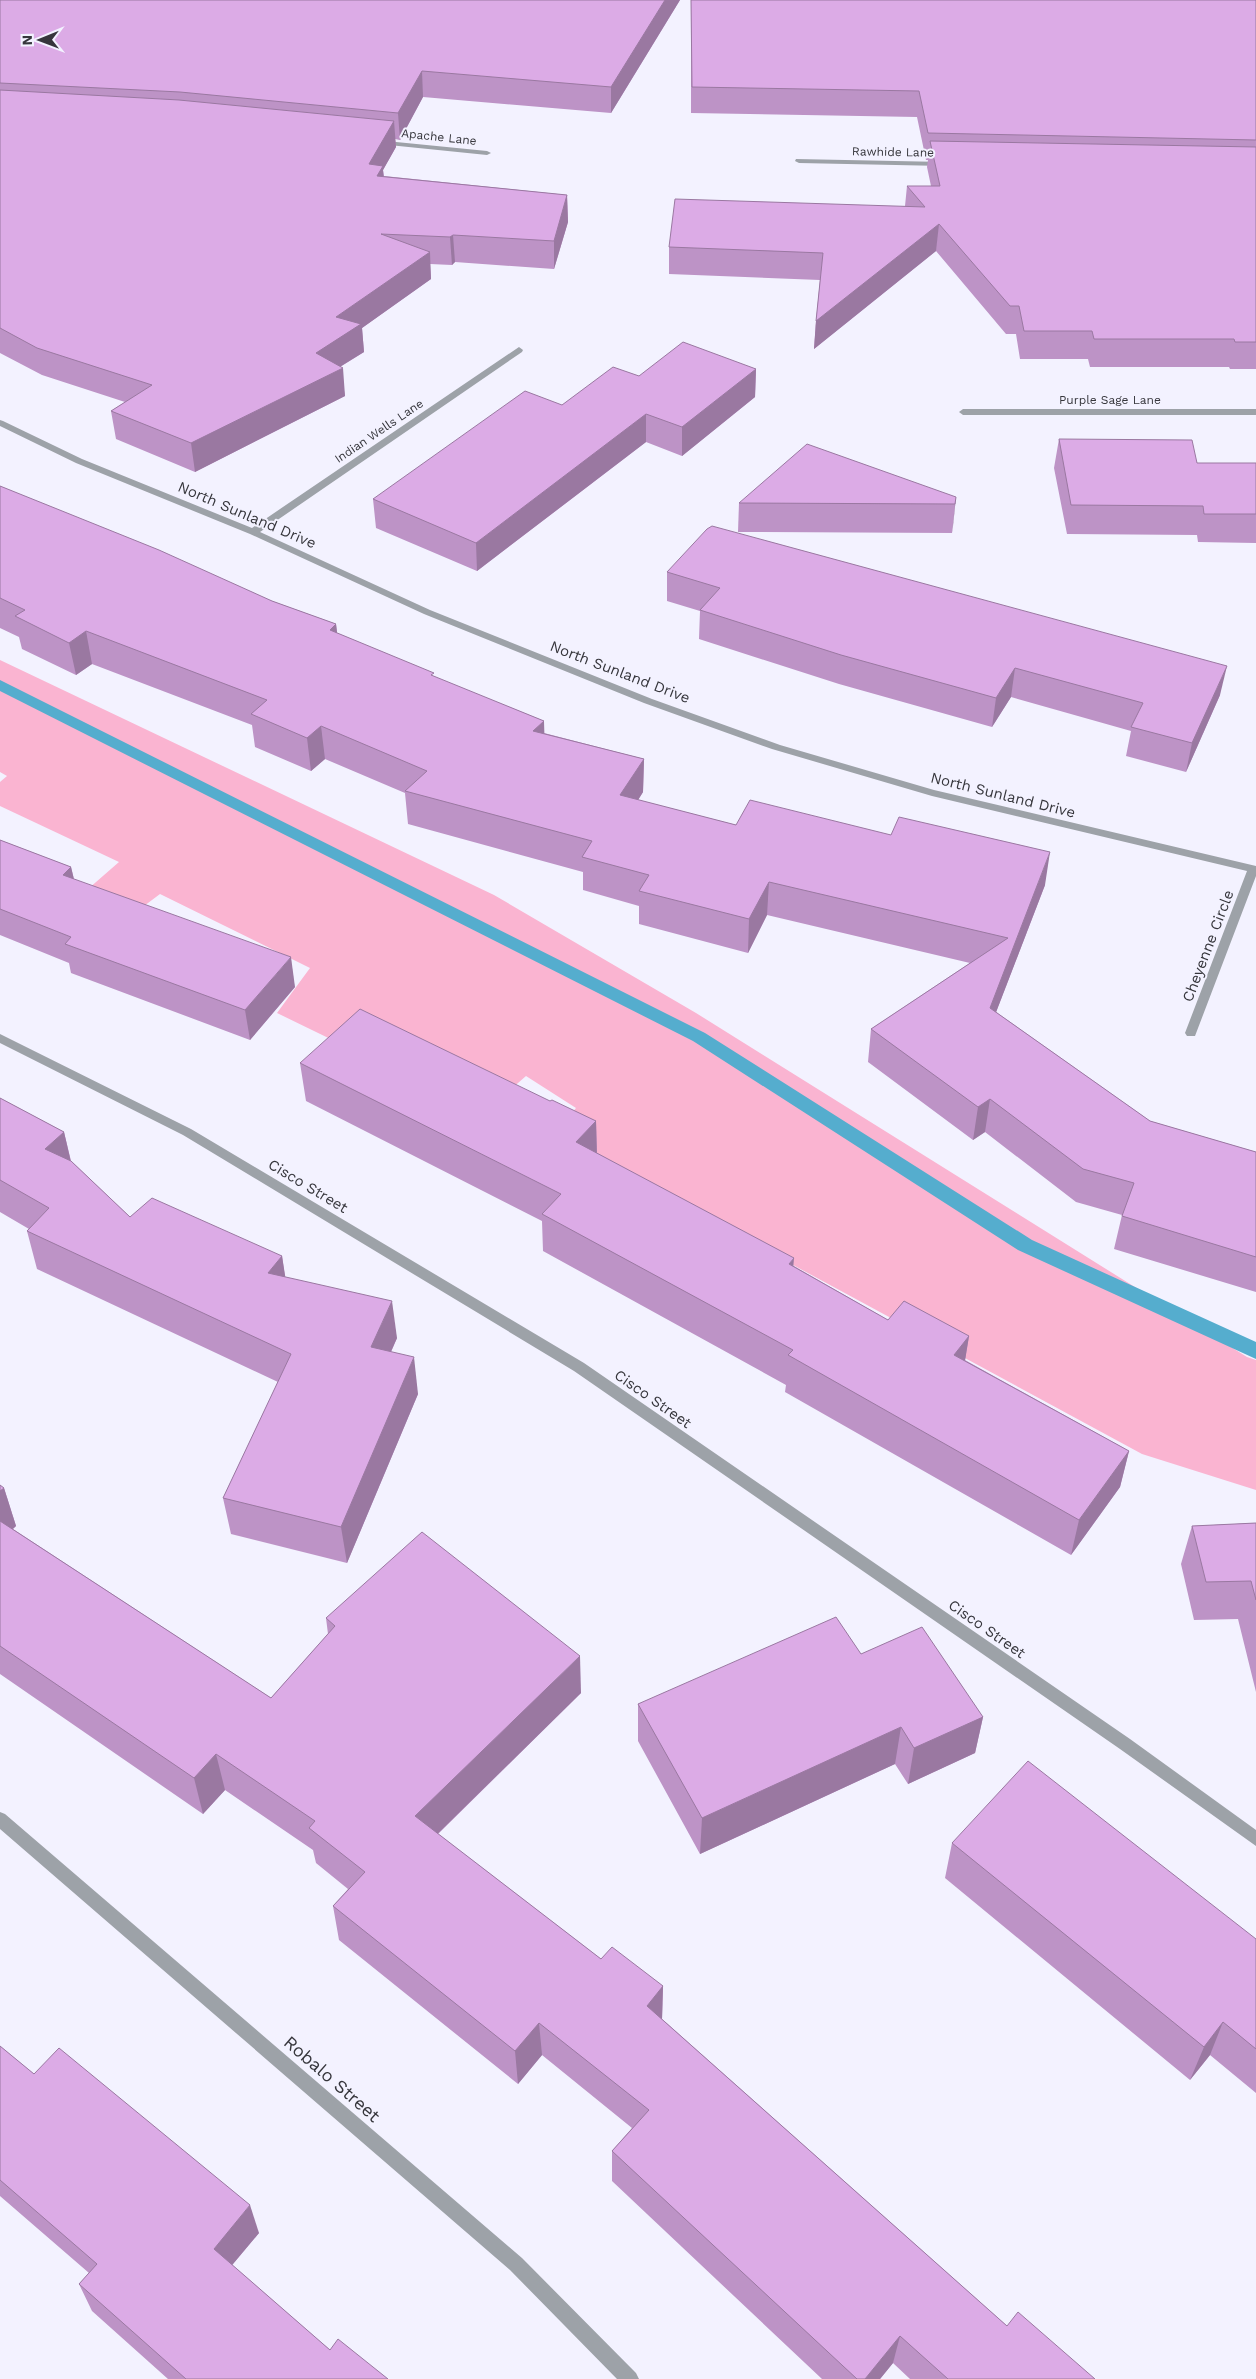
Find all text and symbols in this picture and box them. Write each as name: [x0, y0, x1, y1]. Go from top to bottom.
north arrow: [15, 15, 65, 65]
text: N: [19, 35, 35, 46]
street label: Apache Lane: [401, 126, 477, 148]
street label: Rawhide Lane: [852, 144, 934, 160]
street label: Purple Sage Lane: [1059, 393, 1161, 407]
street label: Indian Wells Lane: [332, 396, 426, 466]
street label: North Sunland Drive: [175, 478, 319, 552]
street label: North Sunland Drive: [547, 637, 693, 707]
street label: North Sunland Drive: [929, 768, 1077, 822]
street label: Cheyenne Circle: [1178, 887, 1238, 1005]
street label: Cisco Street: [265, 1155, 352, 1217]
street label: Cisco Street: [611, 1366, 696, 1433]
street label: Cisco Street: [945, 1596, 1030, 1663]
street label: Robalo Street: [280, 2031, 385, 2126]

